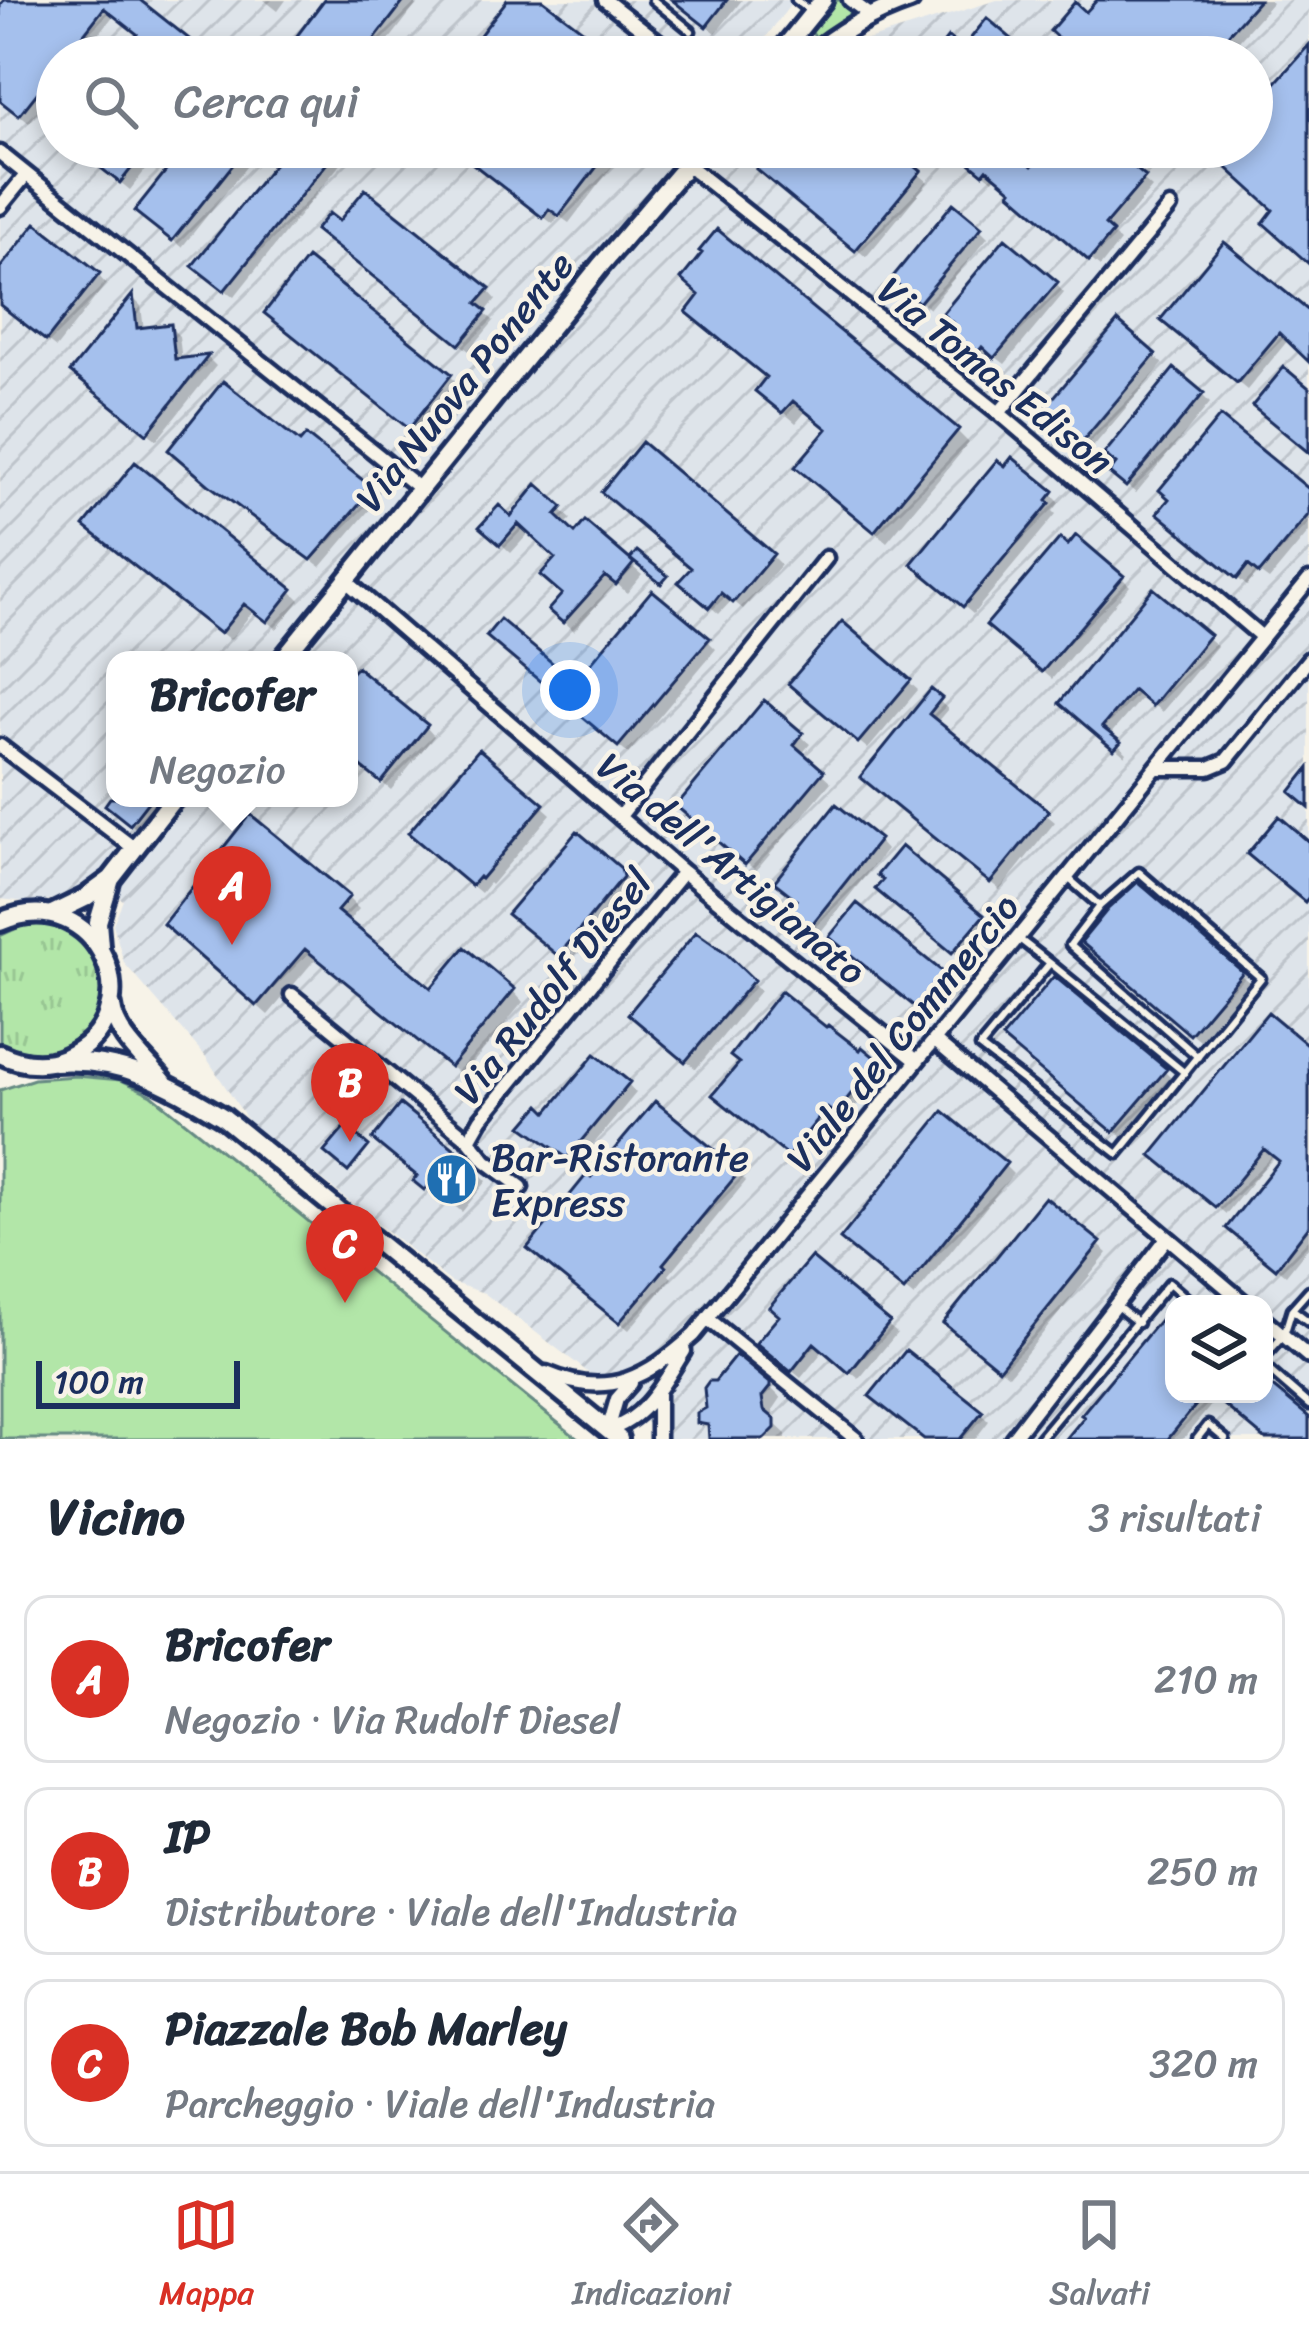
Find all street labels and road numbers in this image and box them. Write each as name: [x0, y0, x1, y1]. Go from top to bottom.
street label: Via Nuova Ponente: [337, 235, 592, 528]
street label: Via Tomas Edison: [862, 258, 1130, 493]
street label: Via dell'Artigianato: [581, 734, 883, 1003]
street label: Via Rudolf Diesel: [435, 852, 671, 1120]
street label: Viale del Commercio: [767, 877, 1038, 1188]

